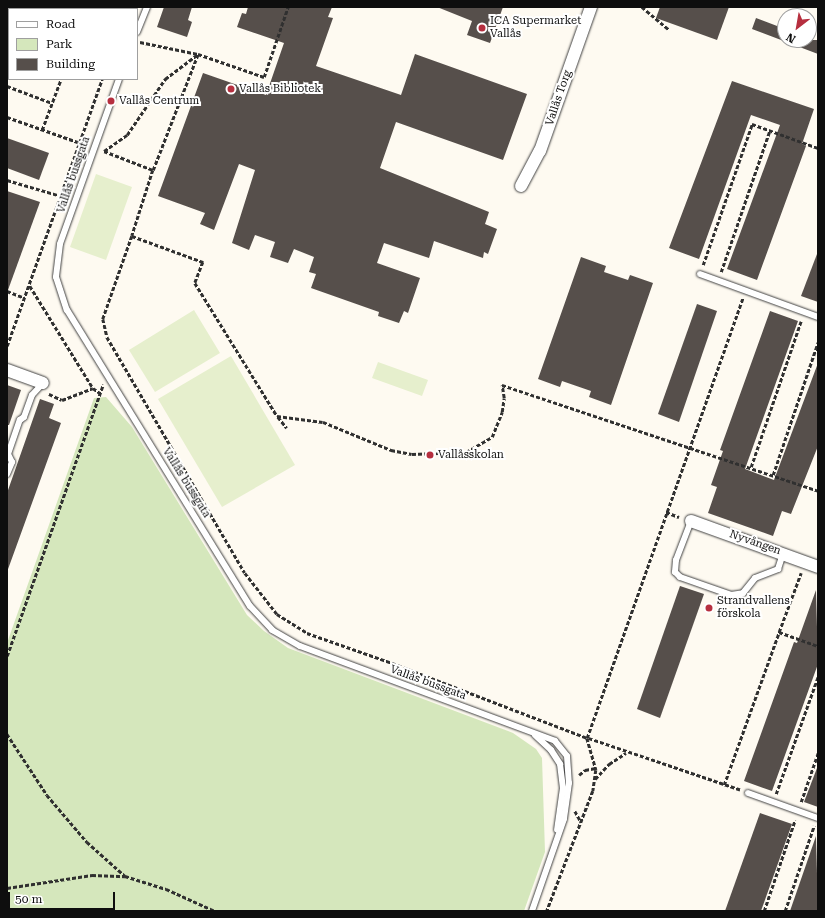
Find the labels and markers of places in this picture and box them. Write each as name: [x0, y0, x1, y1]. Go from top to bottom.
place label: ICA Supermarket Vallås: [490, 15, 581, 41]
marker: ICA Supermarket Vallås: [477, 23, 487, 33]
place label: Vallås Bibliotek: [239, 82, 321, 96]
marker: Vallås Bibliotek: [226, 84, 236, 94]
place label: Vallås Centrum: [119, 94, 199, 108]
marker: Vallås Centrum: [106, 96, 116, 106]
place label: Vallåsskolan: [438, 448, 504, 462]
marker: Vallåsskolan: [425, 450, 435, 460]
place label: Strandvallens förskola: [717, 595, 790, 621]
marker: Strandvallens förskola: [704, 603, 714, 613]

